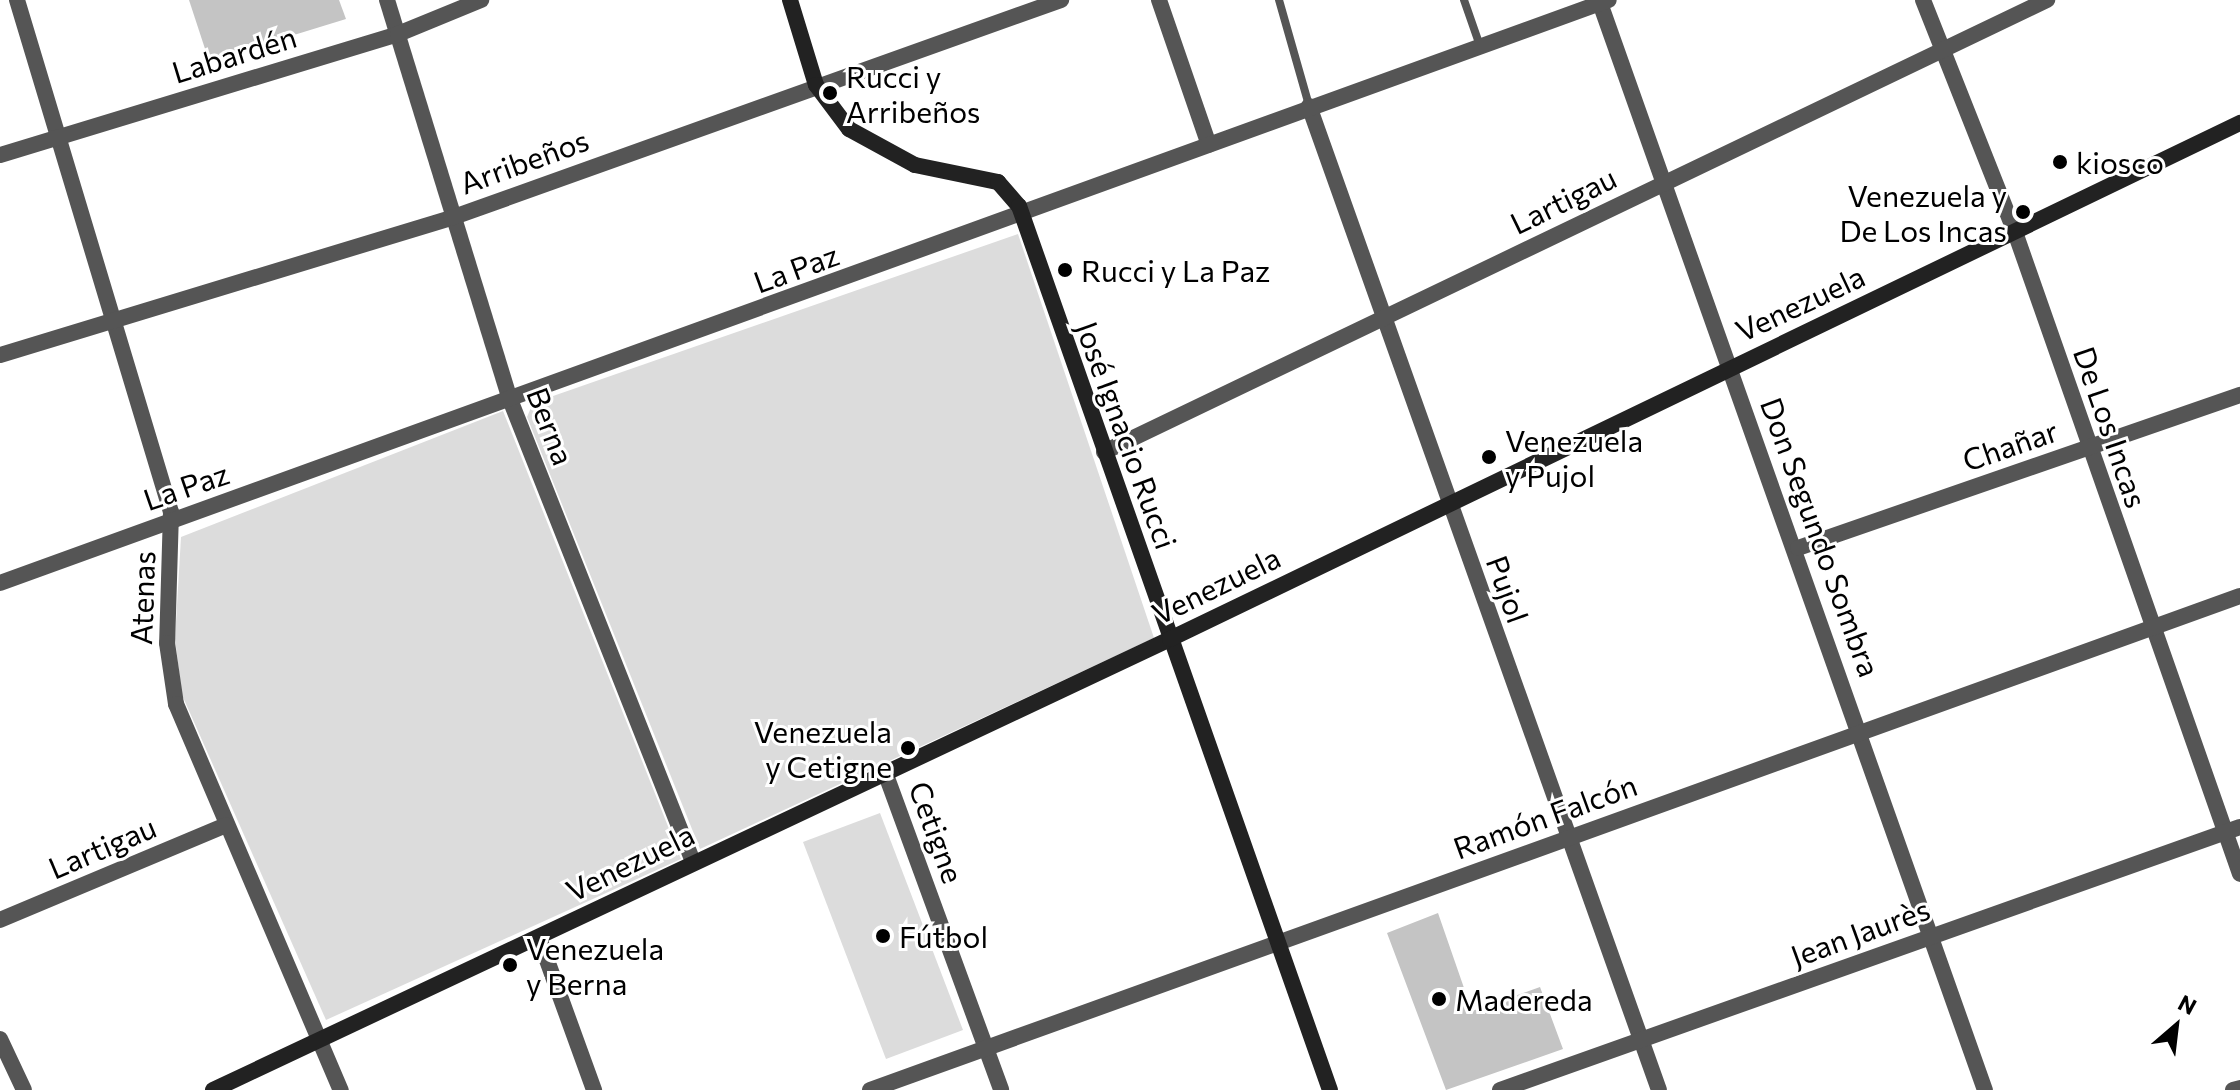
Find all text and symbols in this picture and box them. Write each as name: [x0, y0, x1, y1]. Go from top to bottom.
street label: Labardén: [167, 18, 301, 90]
place label: Rucci y Arribeños: [846, 58, 980, 128]
marker: Rucci y Arribeños: [821, 84, 839, 102]
street label: Arribeños: [455, 121, 593, 201]
place label: kiosco: [2076, 144, 2164, 180]
marker: kiosco: [2051, 153, 2069, 171]
street label: Lartigau: [1504, 159, 1622, 241]
place label: Venezuela y De Los Incas: [1839, 177, 2007, 248]
marker: Venezuela y De Los Incas: [2014, 203, 2032, 221]
street label: La Paz: [748, 236, 844, 300]
place label: Rucci y La Paz: [1081, 252, 1270, 288]
street label: Venezuela: [1730, 257, 1870, 349]
marker: Rucci y La Paz: [1056, 261, 1074, 279]
street label: José Ignacio Rucci: [1069, 316, 1185, 554]
street label: De Los Incas: [2067, 342, 2155, 512]
street label: Berna: [520, 382, 582, 470]
street label: Don Segundo Sombra: [1754, 393, 1888, 681]
street label: Chañar: [1958, 412, 2062, 478]
place label: Venezuela y Pujol: [1505, 422, 1643, 492]
marker: Venezuela y Pujol: [1480, 448, 1498, 466]
street label: La Paz: [139, 455, 233, 517]
street label: Venezuela: [1146, 539, 1286, 631]
street label: Atenas: [122, 550, 162, 646]
street label: Pujol: [1479, 551, 1537, 627]
place label: Venezuela y Cetigne: [754, 713, 892, 784]
marker: Venezuela y Cetigne: [899, 739, 917, 757]
street label: Ramón Falcón: [1448, 766, 1642, 866]
street label: Cetigne: [902, 776, 972, 888]
street label: Lartigau: [43, 808, 161, 886]
street label: Venezuela: [560, 816, 700, 908]
street label: Jean Jaurès: [1786, 890, 1934, 974]
place label: Fútbol: [899, 918, 988, 954]
marker: Fútbol: [874, 927, 892, 945]
place label: Venezuela y Berna: [526, 930, 664, 1000]
marker: Venezuela y Berna: [501, 956, 519, 974]
place label: Madereda: [1455, 981, 1593, 1017]
north arrow: [2136, 986, 2216, 1066]
text: N: [2174, 989, 2201, 1020]
marker: Madereda: [1430, 990, 1448, 1008]

